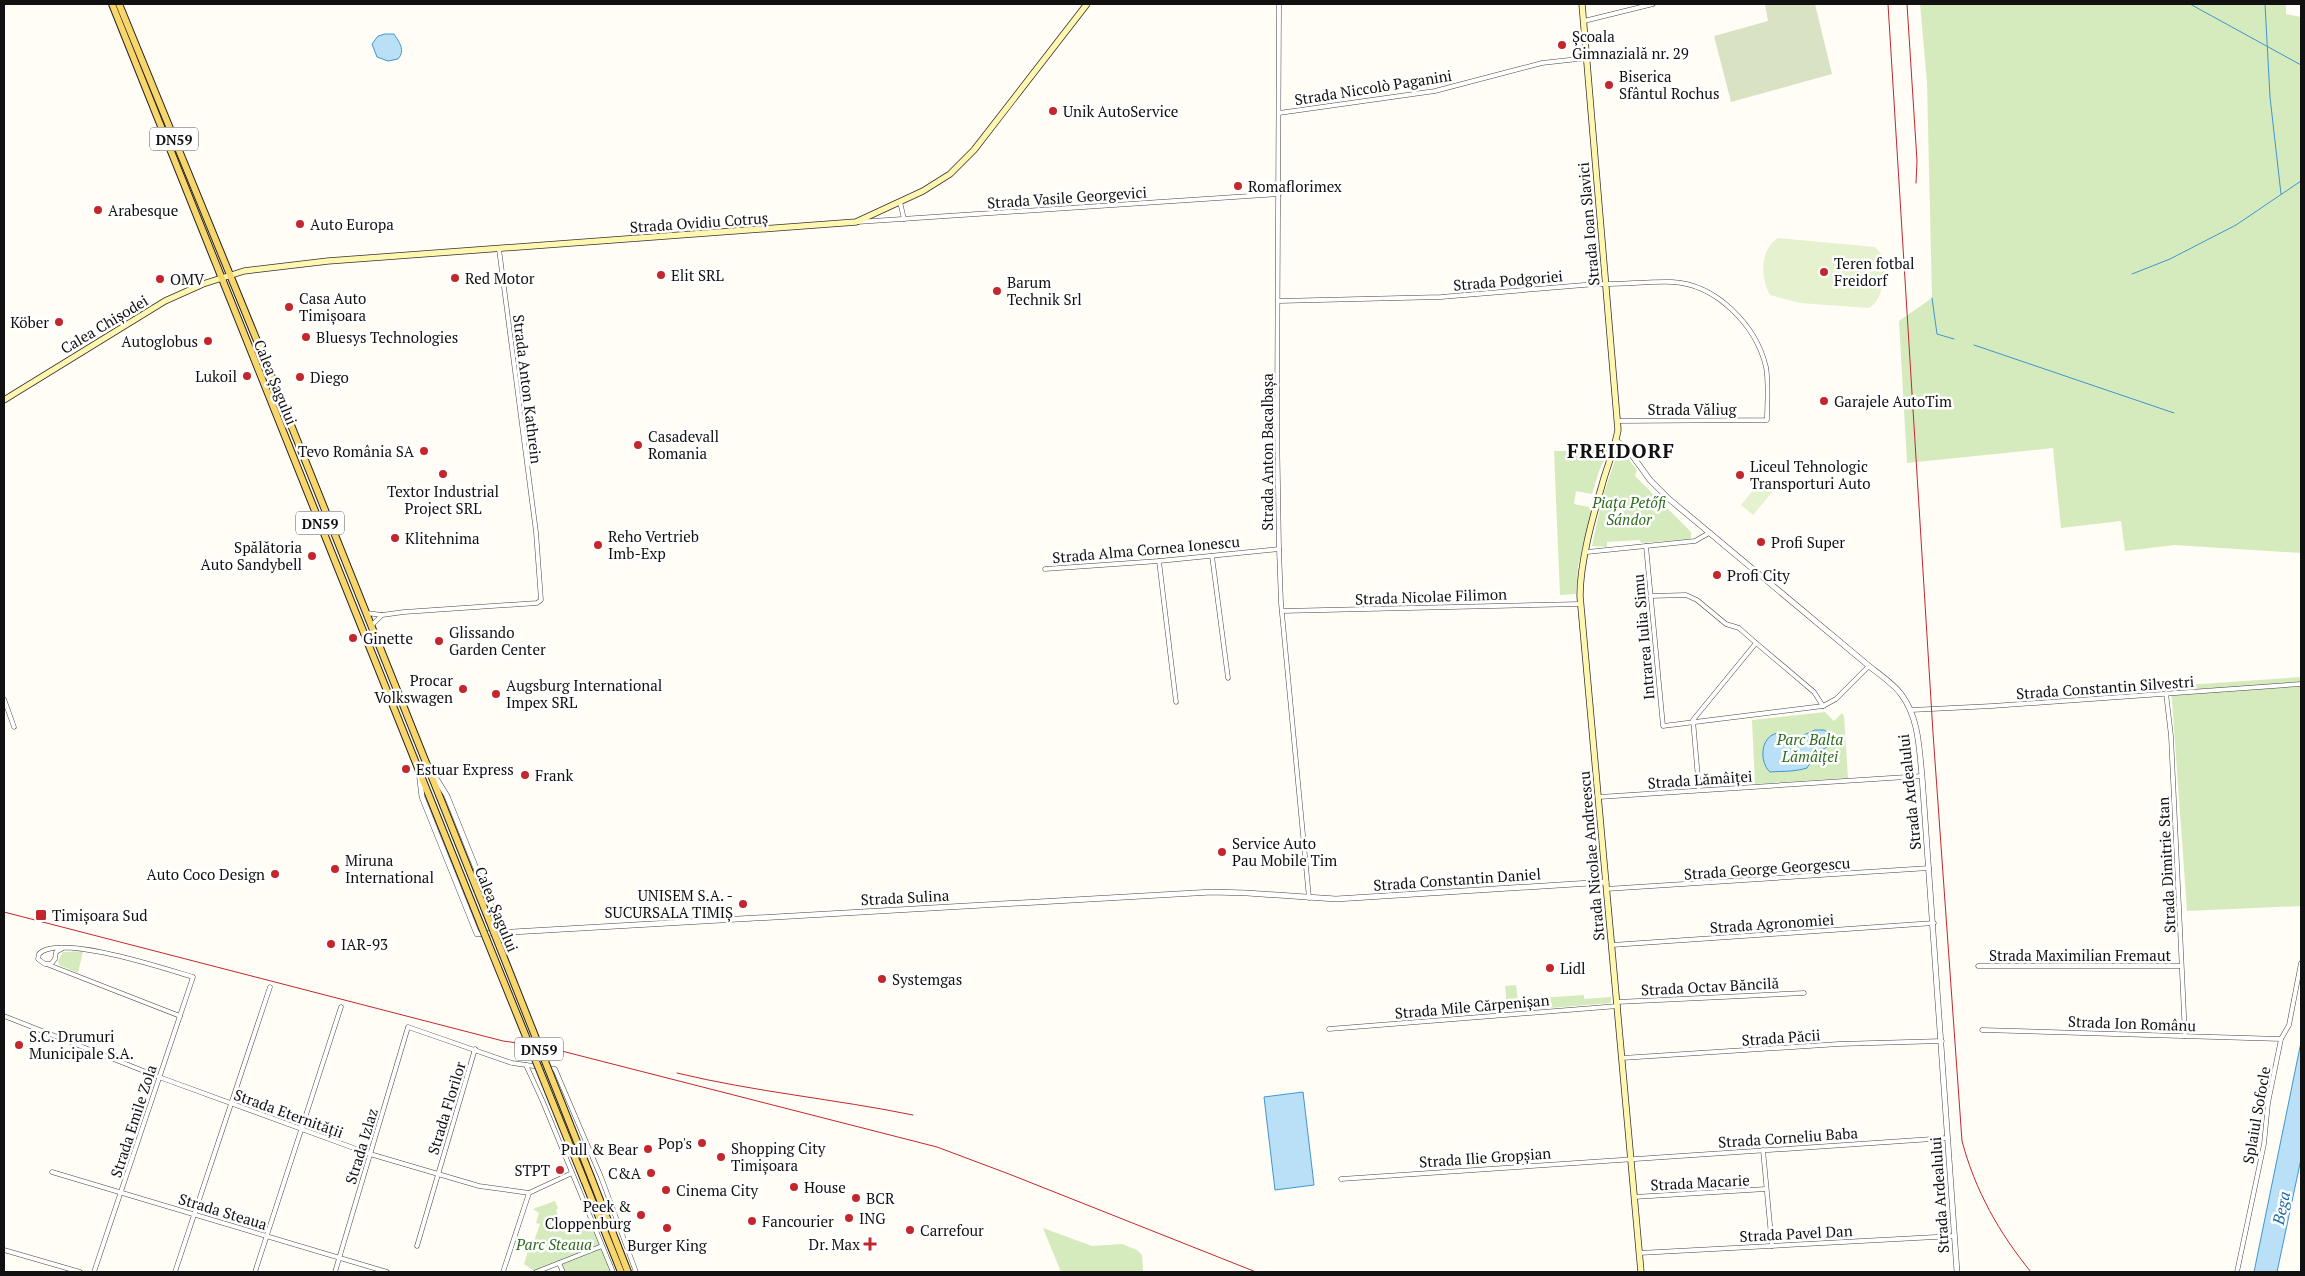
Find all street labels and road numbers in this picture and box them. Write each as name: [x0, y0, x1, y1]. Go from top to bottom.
street label: Strada Niccolò Paganini: [1293, 65, 1453, 109]
road number: DN59: [150, 128, 198, 150]
street label: Strada Ioan Slavici: [1573, 161, 1603, 287]
street label: Strada Vasile Georgevici: [986, 181, 1148, 213]
street label: Strada Ovidiu Cotruș: [629, 207, 769, 237]
street label: Strada Podgoriei: [1452, 265, 1564, 295]
street label: Calea Chișodei: [57, 290, 151, 358]
street label: Strada Anton Kathrein: [509, 313, 547, 465]
street label: Calea Șagului: [249, 336, 302, 428]
street label: Strada Anton Bacalbașa: [1257, 373, 1277, 531]
street label: Strada Văliug: [1648, 399, 1738, 419]
road number: DN59: [296, 512, 344, 534]
street label: Strada Alma Cornea Ionescu: [1051, 531, 1241, 567]
street label: Intrarea Iulia Simu: [1628, 573, 1658, 701]
street label: Strada Nicolae Filimon: [1355, 583, 1507, 609]
street label: Strada Constantin Silvestri: [2015, 671, 2195, 703]
street label: Strada Ardealului: [1893, 733, 1925, 851]
street label: Strada Lămâiței: [1647, 765, 1753, 793]
street label: Strada Nicolae Andreescu: [1574, 770, 1608, 942]
street label: Strada Dimitrie Stan: [2152, 796, 2180, 934]
street label: Strada George Georgescu: [1683, 852, 1851, 884]
street label: Calea Șagului: [470, 863, 523, 955]
street label: Strada Constantin Daniel: [1373, 863, 1541, 895]
street label: Strada Sulina: [860, 885, 950, 909]
street label: Strada Agronomiei: [1709, 909, 1835, 937]
street label: Strada Maximilian Fremaut: [1989, 945, 2172, 965]
street label: Strada Octav Băncilă: [1640, 972, 1780, 1000]
street label: Strada Mile Cărpenișan: [1394, 989, 1550, 1023]
street label: Strada Ion Românu: [2068, 1011, 2197, 1035]
street label: Strada Păcii: [1741, 1024, 1821, 1050]
road number: DN59: [515, 1038, 563, 1060]
street label: Strada Florilor: [422, 1059, 470, 1157]
street label: Strada Emile Zola: [105, 1062, 161, 1180]
street label: Splaiul Sofocle: [2238, 1065, 2274, 1165]
street label: Strada Eternității: [231, 1084, 347, 1142]
street label: Strada Izlaz: [340, 1106, 382, 1186]
street label: Strada Corneliu Baba: [1717, 1122, 1859, 1152]
street label: Strada Ardealului: [1925, 1136, 1953, 1254]
street label: Strada Ilie Gropșian: [1418, 1142, 1552, 1172]
street label: Strada Macarie: [1650, 1169, 1750, 1195]
street label: Strada Steaua: [176, 1188, 270, 1234]
street label: Strada Pavel Dan: [1739, 1220, 1853, 1246]

